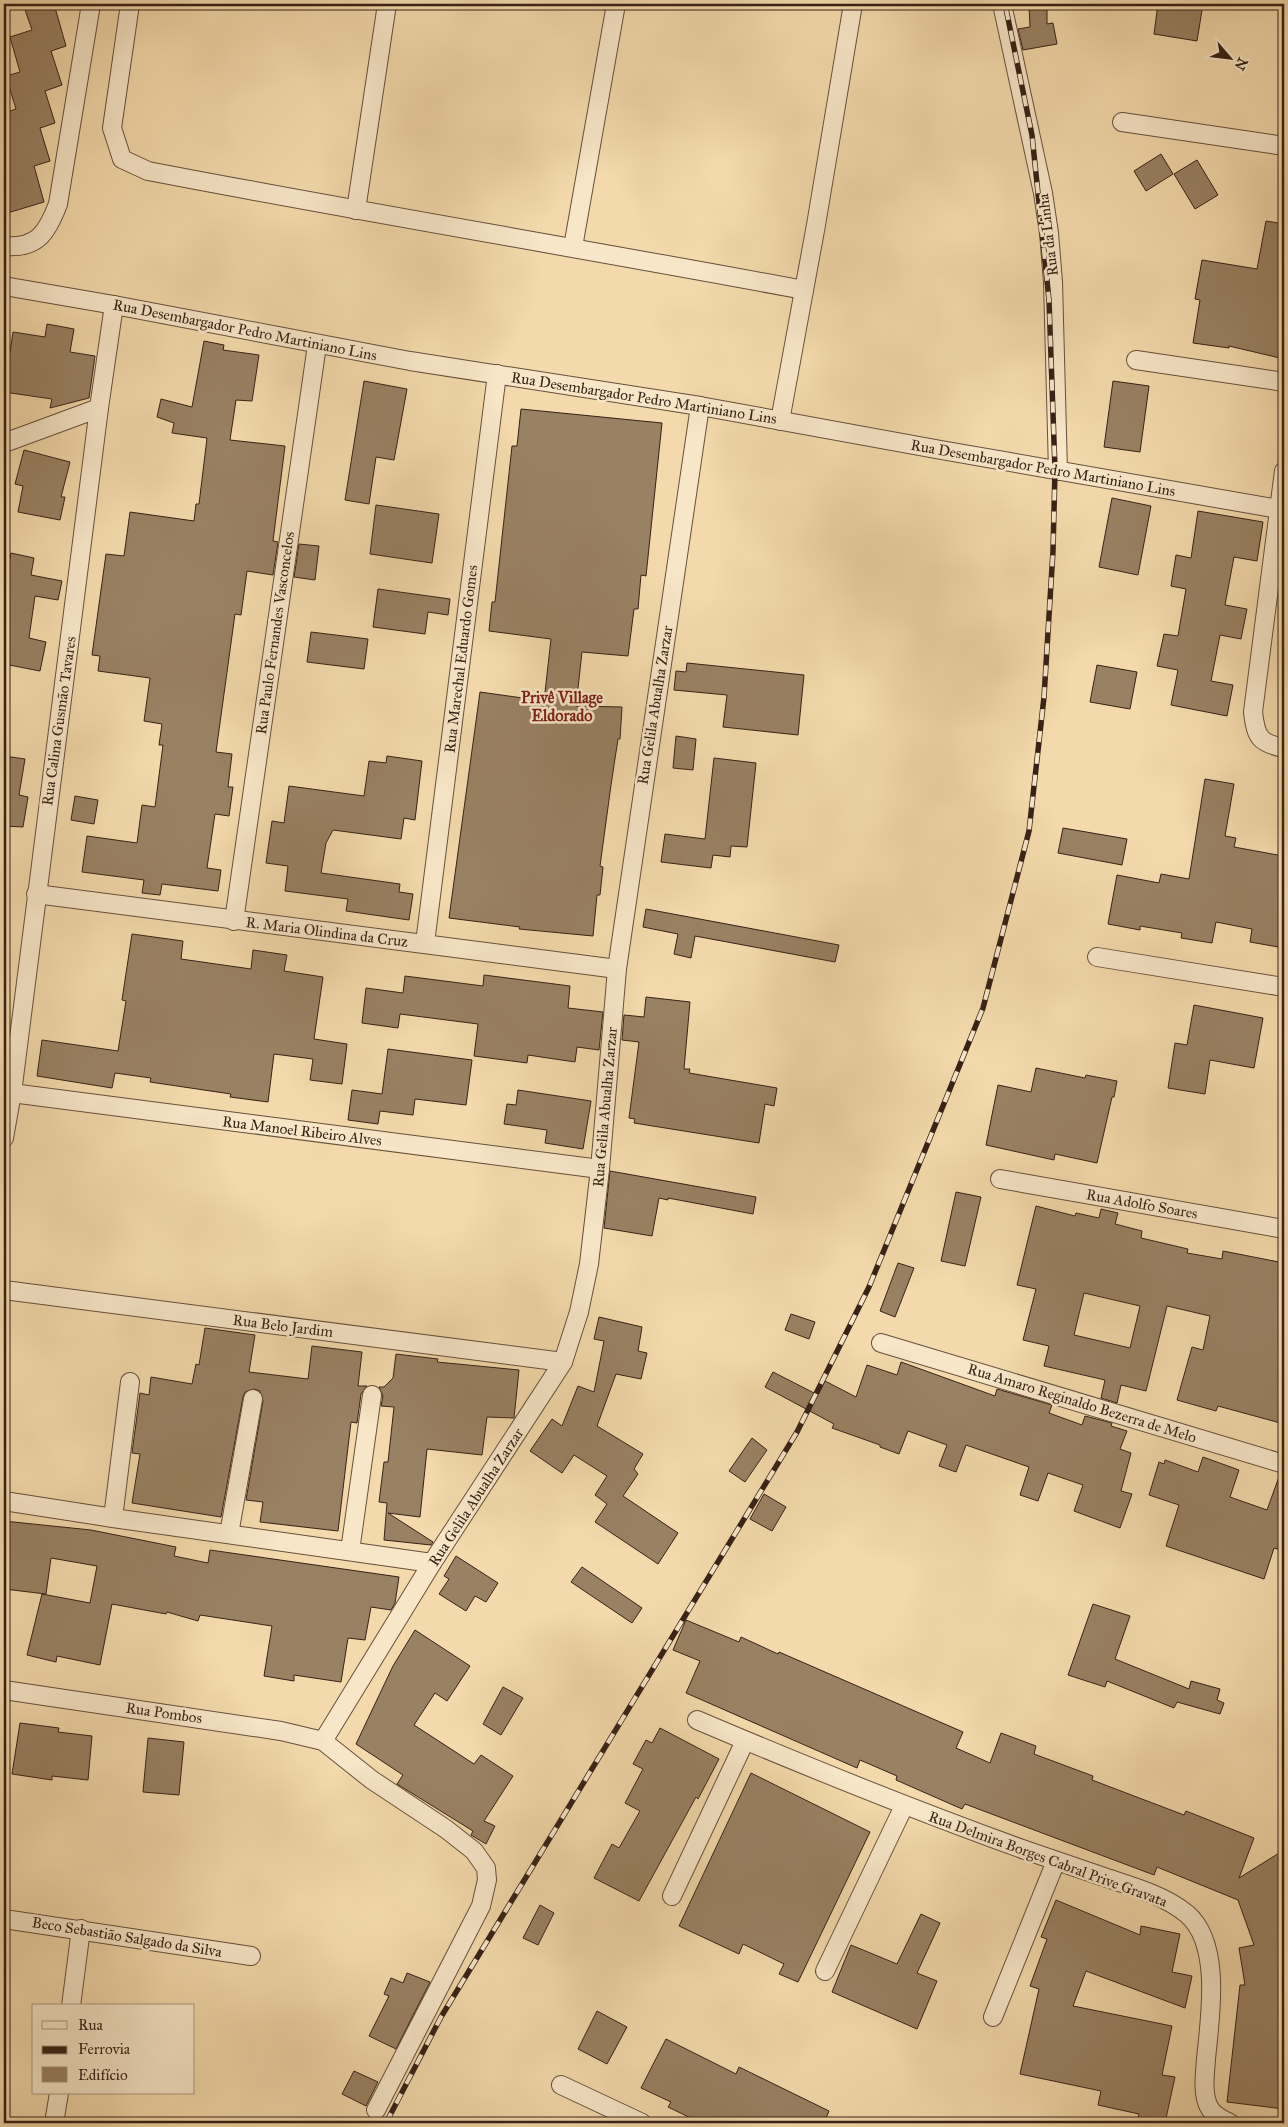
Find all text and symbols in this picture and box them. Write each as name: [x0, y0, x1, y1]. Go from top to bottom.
north arrow: [1206, 32, 1256, 82]
text: N: [1231, 55, 1251, 73]
street label: Rua da Linha: [1034, 192, 1062, 277]
street label: Rua Desembargador Pedro Martiniano Lins: [111, 296, 379, 364]
street label: Rua Desembargador Pedro Martiniano Lins: [510, 368, 778, 428]
street label: Rua Desembargador Pedro Martiniano Lins: [909, 436, 1177, 500]
street label: Rua Paulo Fernandes Vasconcelos: [252, 530, 298, 736]
street label: Rua Marechal Eduardo Gomes: [441, 564, 481, 754]
street label: Rua Gelila Abualha Zarzar: [634, 624, 677, 786]
street label: Rua Calina Gusmão Tavares: [38, 635, 80, 807]
district label: Privê Village Eldorado: [521, 688, 603, 725]
street label: R. Maria Olindina da Cruz: [245, 913, 409, 951]
street label: Rua Gelila Abualha Zarzar: [589, 1026, 621, 1188]
street label: Rua Manoel Ribeiro Alves: [221, 1112, 383, 1150]
street label: Rua Adolfo Soares: [1085, 1185, 1199, 1223]
street label: Rua Belo Jardim: [232, 1311, 335, 1342]
street label: Rua Amaro Reginaldo Bezerra de Melo: [965, 1360, 1199, 1447]
street label: Rua Gelila Abualha Zarzar: [425, 1424, 528, 1569]
street label: Rua Pombos: [125, 1699, 203, 1727]
street label: Rua Delmira Borges Cabral Prive Gravata: [926, 1807, 1170, 1911]
street label: Beco Sebastião Salgado da Silva: [31, 1913, 224, 1961]
legend: [32, 2004, 195, 2094]
text: Rua: [78, 2016, 103, 2034]
text: Ferrovia: [78, 2040, 131, 2058]
text: Edifício: [78, 2066, 128, 2084]

